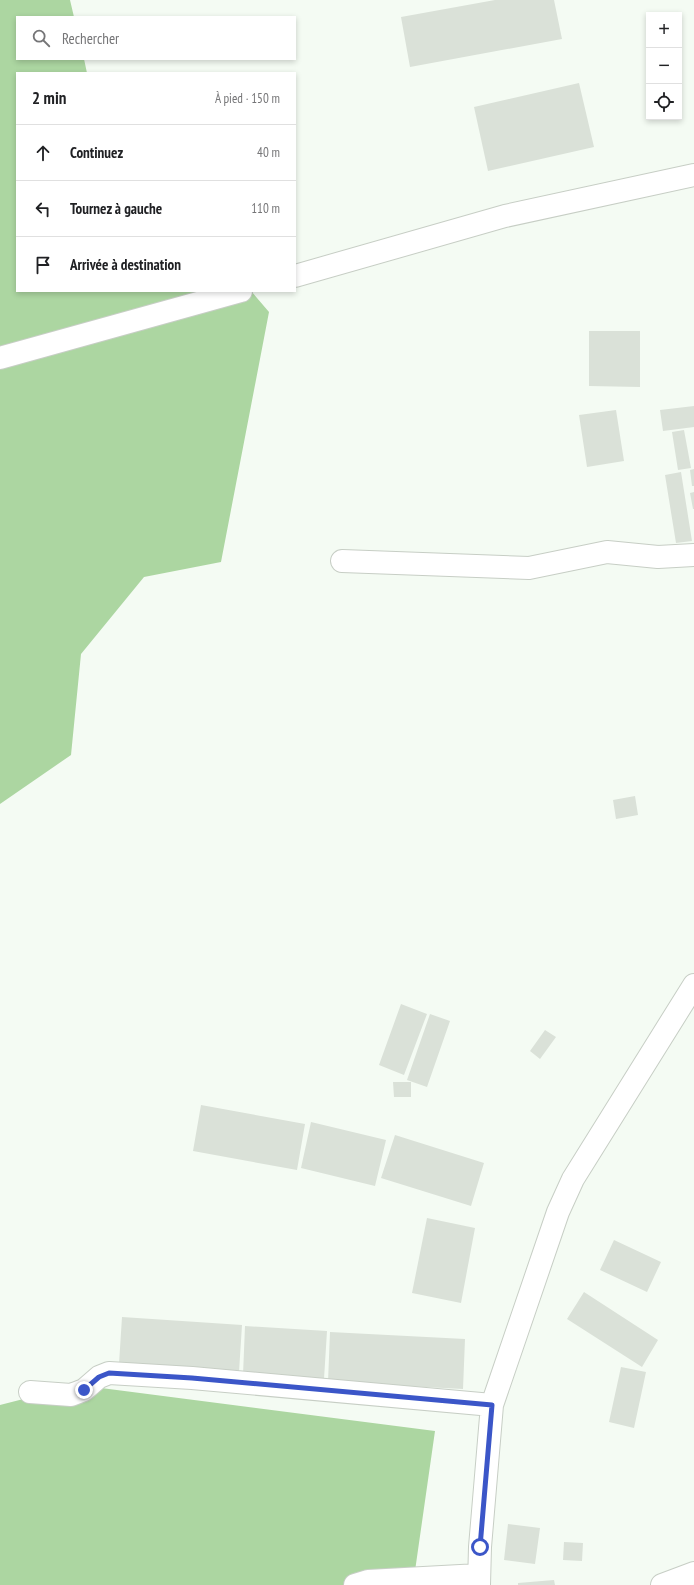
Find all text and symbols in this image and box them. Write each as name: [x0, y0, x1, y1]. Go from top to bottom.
map controls: [646, 12, 682, 120]
button: +: [646, 12, 682, 48]
search box: [16, 16, 296, 60]
icon: search: [30, 27, 52, 49]
text: Rechercher: [62, 29, 119, 48]
button: −: [646, 48, 682, 84]
button: locate: [646, 84, 682, 120]
text: 2 min: [32, 87, 66, 109]
text: À pied · 150 m: [215, 90, 280, 107]
icon: ahead: [32, 142, 54, 164]
text: Continuez: [70, 143, 123, 162]
text: 40 m: [257, 144, 280, 161]
icon: left: [32, 198, 54, 220]
text: Tournez à gauche: [70, 199, 162, 218]
text: 110 m: [251, 200, 280, 217]
icon: arrive: [32, 254, 54, 276]
text: Arrivée à destination: [70, 255, 181, 274]
route end: [75, 1381, 93, 1399]
route start: [471, 1538, 489, 1556]

